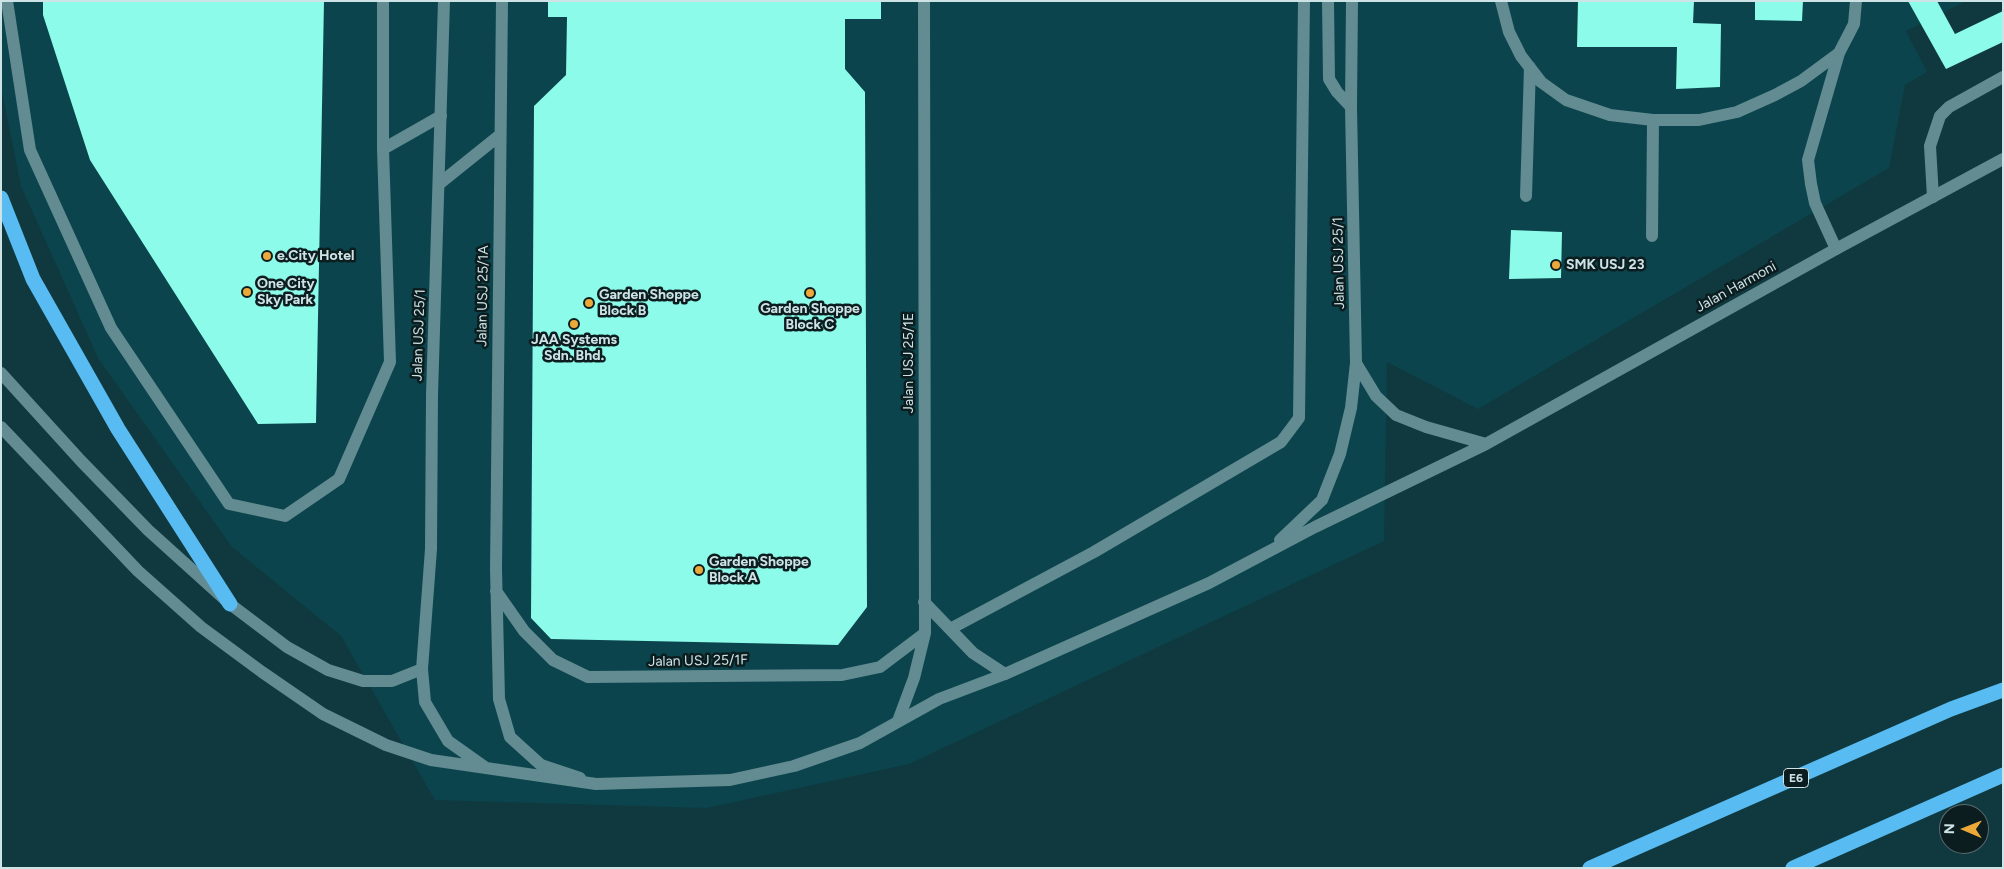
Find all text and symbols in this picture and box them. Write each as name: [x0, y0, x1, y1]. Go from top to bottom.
street label: Jalan USJ 25/1: [1330, 217, 1348, 309]
street label: Jalan USJ 25/1A: [474, 245, 492, 347]
place label: e.City Hotel: [277, 248, 354, 264]
marker: e.City Hotel: [261, 250, 273, 262]
place label: SMK USJ 23: [1566, 257, 1644, 273]
street label: Jalan Harmoni: [1693, 258, 1779, 316]
marker: SMK USJ 23: [1550, 259, 1562, 271]
place label: One City Sky Park: [257, 276, 315, 308]
marker: One City Sky Park: [241, 286, 253, 298]
place label: Garden Shoppe Block B: [599, 287, 699, 320]
marker: Garden Shoppe Block C: [804, 287, 816, 299]
street label: Jalan USJ 25/1: [409, 289, 429, 381]
marker: Garden Shoppe Block B: [583, 297, 595, 309]
place label: Garden Shoppe Block C: [760, 301, 860, 334]
street label: Jalan USJ 25/1E: [901, 313, 917, 413]
marker: JAA Systems Sdn. Bhd.: [568, 318, 580, 330]
place label: JAA Systems Sdn. Bhd.: [531, 332, 617, 364]
place label: Garden Shoppe Block A: [709, 554, 809, 586]
marker: Garden Shoppe Block A: [693, 564, 705, 576]
street label: Jalan USJ 25/1F: [648, 652, 748, 670]
road number: E6: [1784, 768, 1808, 788]
north arrow: [1939, 804, 1989, 854]
text: N: [1941, 823, 1958, 834]

